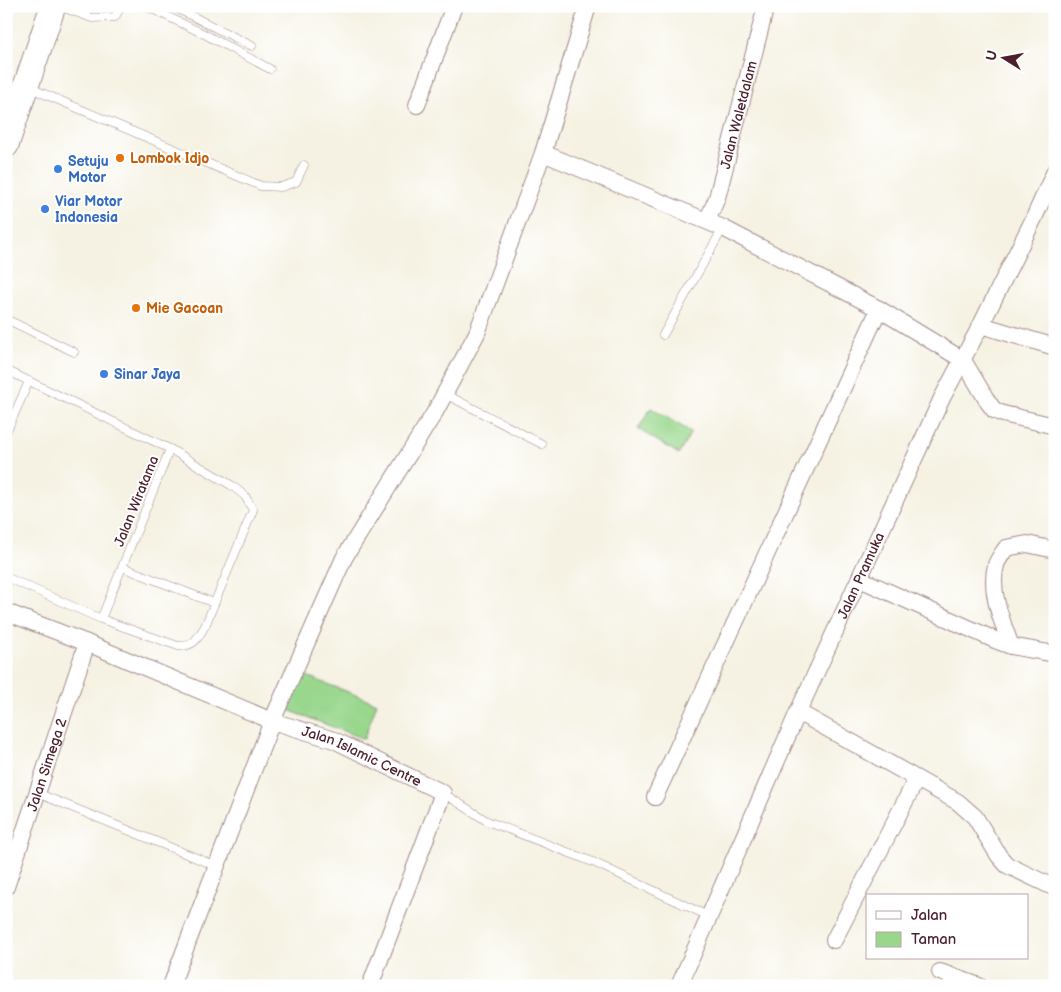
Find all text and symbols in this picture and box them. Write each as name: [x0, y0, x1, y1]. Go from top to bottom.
north arrow: [978, 32, 1028, 82]
text: U: [982, 49, 1001, 62]
street label: Jalan Waletdalam: [717, 59, 761, 171]
place label: Lombok Idjo: [130, 150, 209, 167]
marker: Lombok Idjo: [114, 152, 126, 164]
place label: Setuju Motor: [68, 153, 109, 186]
marker: Setuju Motor: [52, 163, 64, 175]
place label: Viar Motor Indonesia: [55, 193, 123, 226]
marker: Viar Motor Indonesia: [39, 203, 51, 215]
place label: Mie Gacoan: [146, 300, 223, 317]
marker: Mie Gacoan: [130, 302, 142, 314]
place label: Sinar Jaya: [114, 366, 180, 383]
marker: Sinar Jaya: [98, 368, 110, 380]
street label: Jalan Wiratama: [111, 453, 162, 549]
street label: Jalan Pramuka: [834, 530, 888, 621]
street label: Jalan Simega 2: [24, 715, 71, 813]
street label: Jalan Islamic Centre: [300, 723, 424, 790]
legend: [866, 894, 1028, 960]
text: Jalan: [911, 906, 947, 925]
text: Taman: [911, 930, 956, 949]

